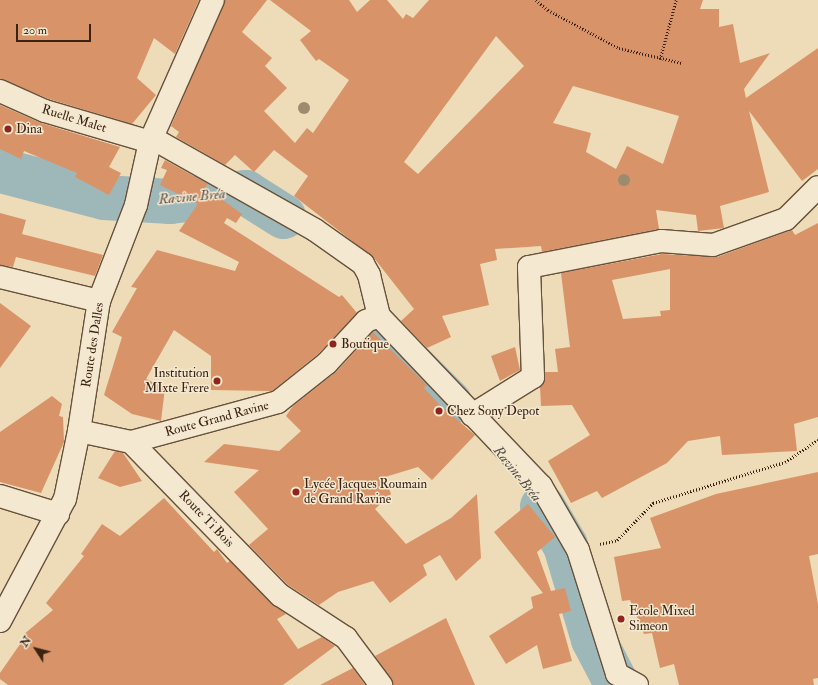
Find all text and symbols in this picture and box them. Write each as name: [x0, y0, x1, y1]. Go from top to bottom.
scale bar: [18, 16, 93, 42]
text: 20 m: [23, 23, 47, 38]
street label: Ruelle Malet: [40, 102, 108, 136]
place label: Dina: [16, 121, 42, 137]
marker: Dina: [3, 124, 13, 134]
water label: Ravine Bréa: [158, 186, 226, 208]
street label: Route des Dalles: [79, 301, 107, 389]
place label: Boutique: [341, 336, 389, 352]
marker: Boutique: [328, 339, 338, 349]
place label: Institution MIxte Frere: [145, 366, 209, 397]
marker: Institution MIxte Frere: [212, 376, 222, 386]
street label: Route Grand Ravine: [163, 398, 271, 440]
place label: Chez Sony Depot: [447, 403, 539, 419]
marker: Chez Sony Depot: [434, 406, 444, 416]
water label: Ravine Bréa: [489, 443, 545, 505]
place label: Lycée Jacques Roumain de Grand Ravine: [304, 477, 427, 508]
street label: Route Ti Bois: [175, 487, 237, 551]
marker: Lycée Jacques Roumain de Grand Ravine: [291, 487, 301, 497]
place label: Ecole Mixed Simeon: [629, 604, 695, 635]
marker: Ecole Mixed Simeon: [616, 614, 626, 624]
north arrow: [16, 629, 56, 669]
text: N: [18, 634, 34, 649]

